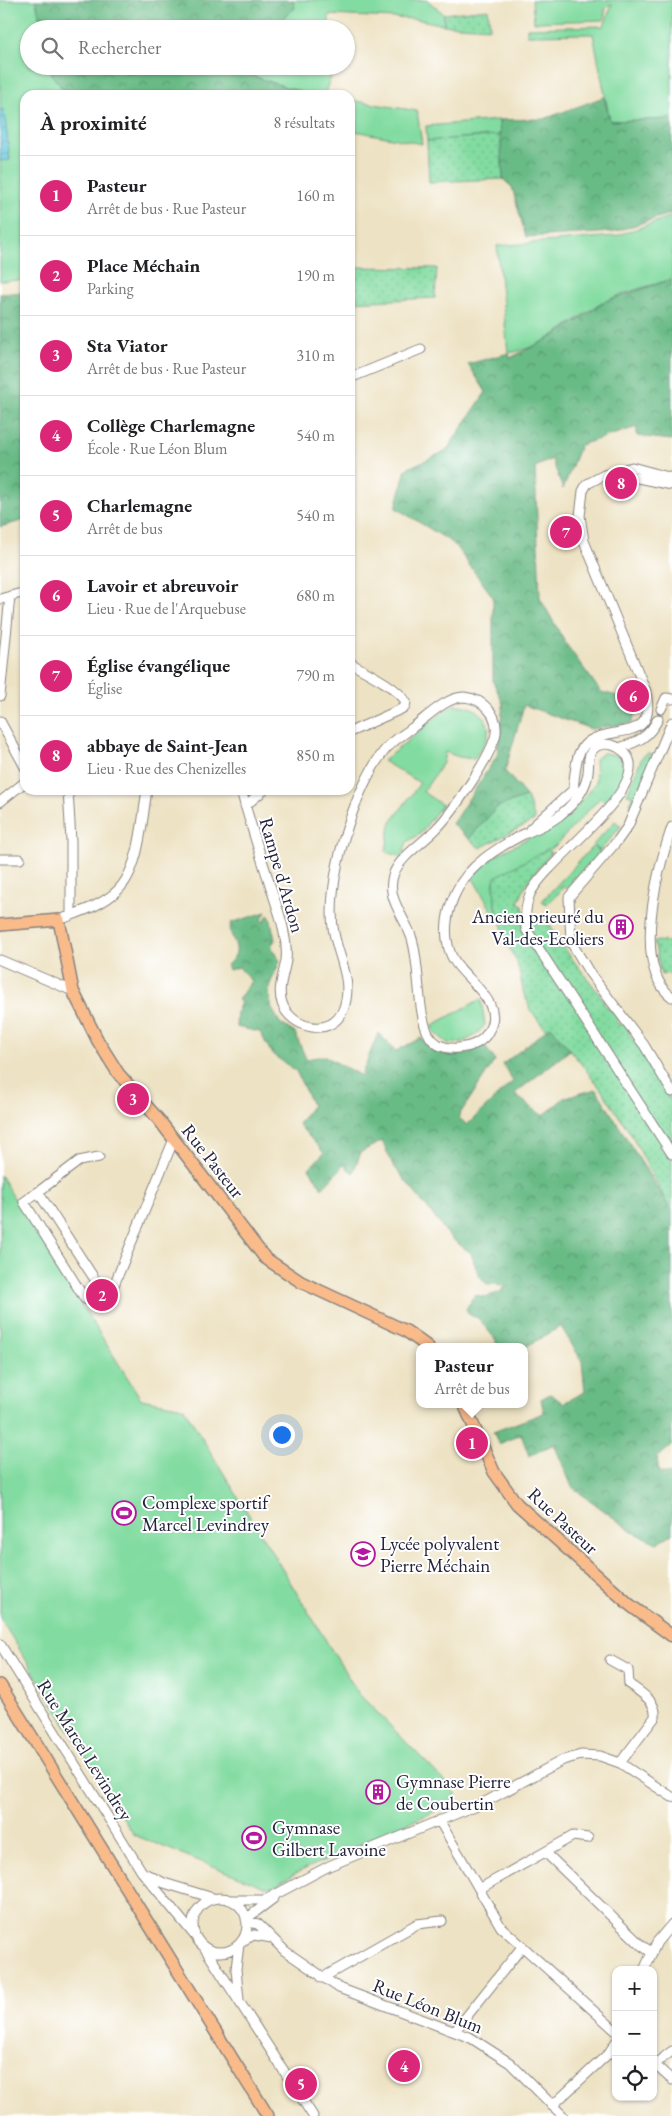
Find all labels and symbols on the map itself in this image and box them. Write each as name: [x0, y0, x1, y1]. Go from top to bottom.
pin: 8: [605, 464, 637, 502]
pin: 7: [550, 513, 582, 551]
pin: 6: [617, 677, 649, 715]
street label: Rampe d'Ardon: [254, 814, 310, 936]
place label: Ancien prieuré du Val-des-Ecoliers: [471, 904, 604, 951]
building icon: Ancien prieuré du Val-des-Ecoliers: [608, 914, 634, 940]
pin: 3: [117, 1080, 149, 1118]
street label: Rue Pasteur: [176, 1119, 250, 1204]
pin: 2: [86, 1276, 118, 1314]
your location: [269, 1422, 295, 1448]
pin: 1: [456, 1424, 488, 1462]
street label: Rue Pasteur: [522, 1482, 604, 1561]
place label: Complexe sportif Marcel Levindrey: [142, 1490, 270, 1537]
sports icon: Complexe sportif Marcel Levindrey: [111, 1500, 137, 1526]
place label: Lycée polyvalent Pierre Méchain: [380, 1531, 499, 1578]
school or university icon: Lycée polyvalent Pierre Méchain: [350, 1541, 376, 1567]
street label: Rue Marcel Levindrey: [32, 1675, 139, 1826]
place label: Gymnase Pierre de Coubertin: [396, 1769, 511, 1816]
building icon: Gymnase Pierre de Coubertin: [365, 1779, 391, 1805]
place label: Gymnase Gilbert Lavoine: [272, 1815, 386, 1862]
sports icon: Gymnase Gilbert Lavoine: [241, 1825, 267, 1851]
street label: Rue Léon Blum: [369, 1973, 487, 2040]
pin: 4: [388, 2047, 420, 2085]
pin: 5: [285, 2065, 317, 2103]

